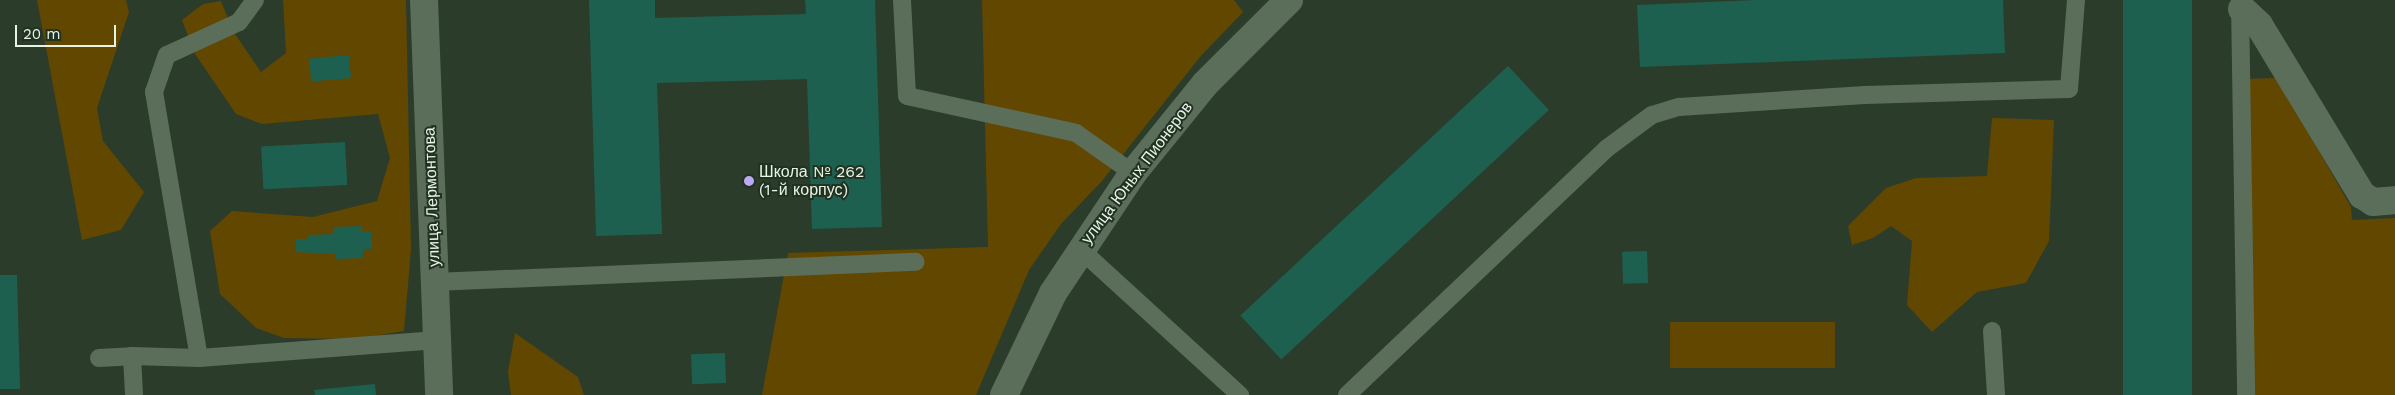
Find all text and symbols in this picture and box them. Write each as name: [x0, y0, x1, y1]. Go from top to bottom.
scale bar: [18, 15, 119, 47]
text: 20 m: [23, 25, 61, 43]
street label: улица Юных Пионеров: [1077, 98, 1197, 248]
street label: улица Лермонтова: [420, 127, 444, 267]
place label: Школа № 262 (1-й корпус): [759, 162, 864, 200]
marker: Школа № 262 (1-й корпус): [743, 175, 755, 187]

